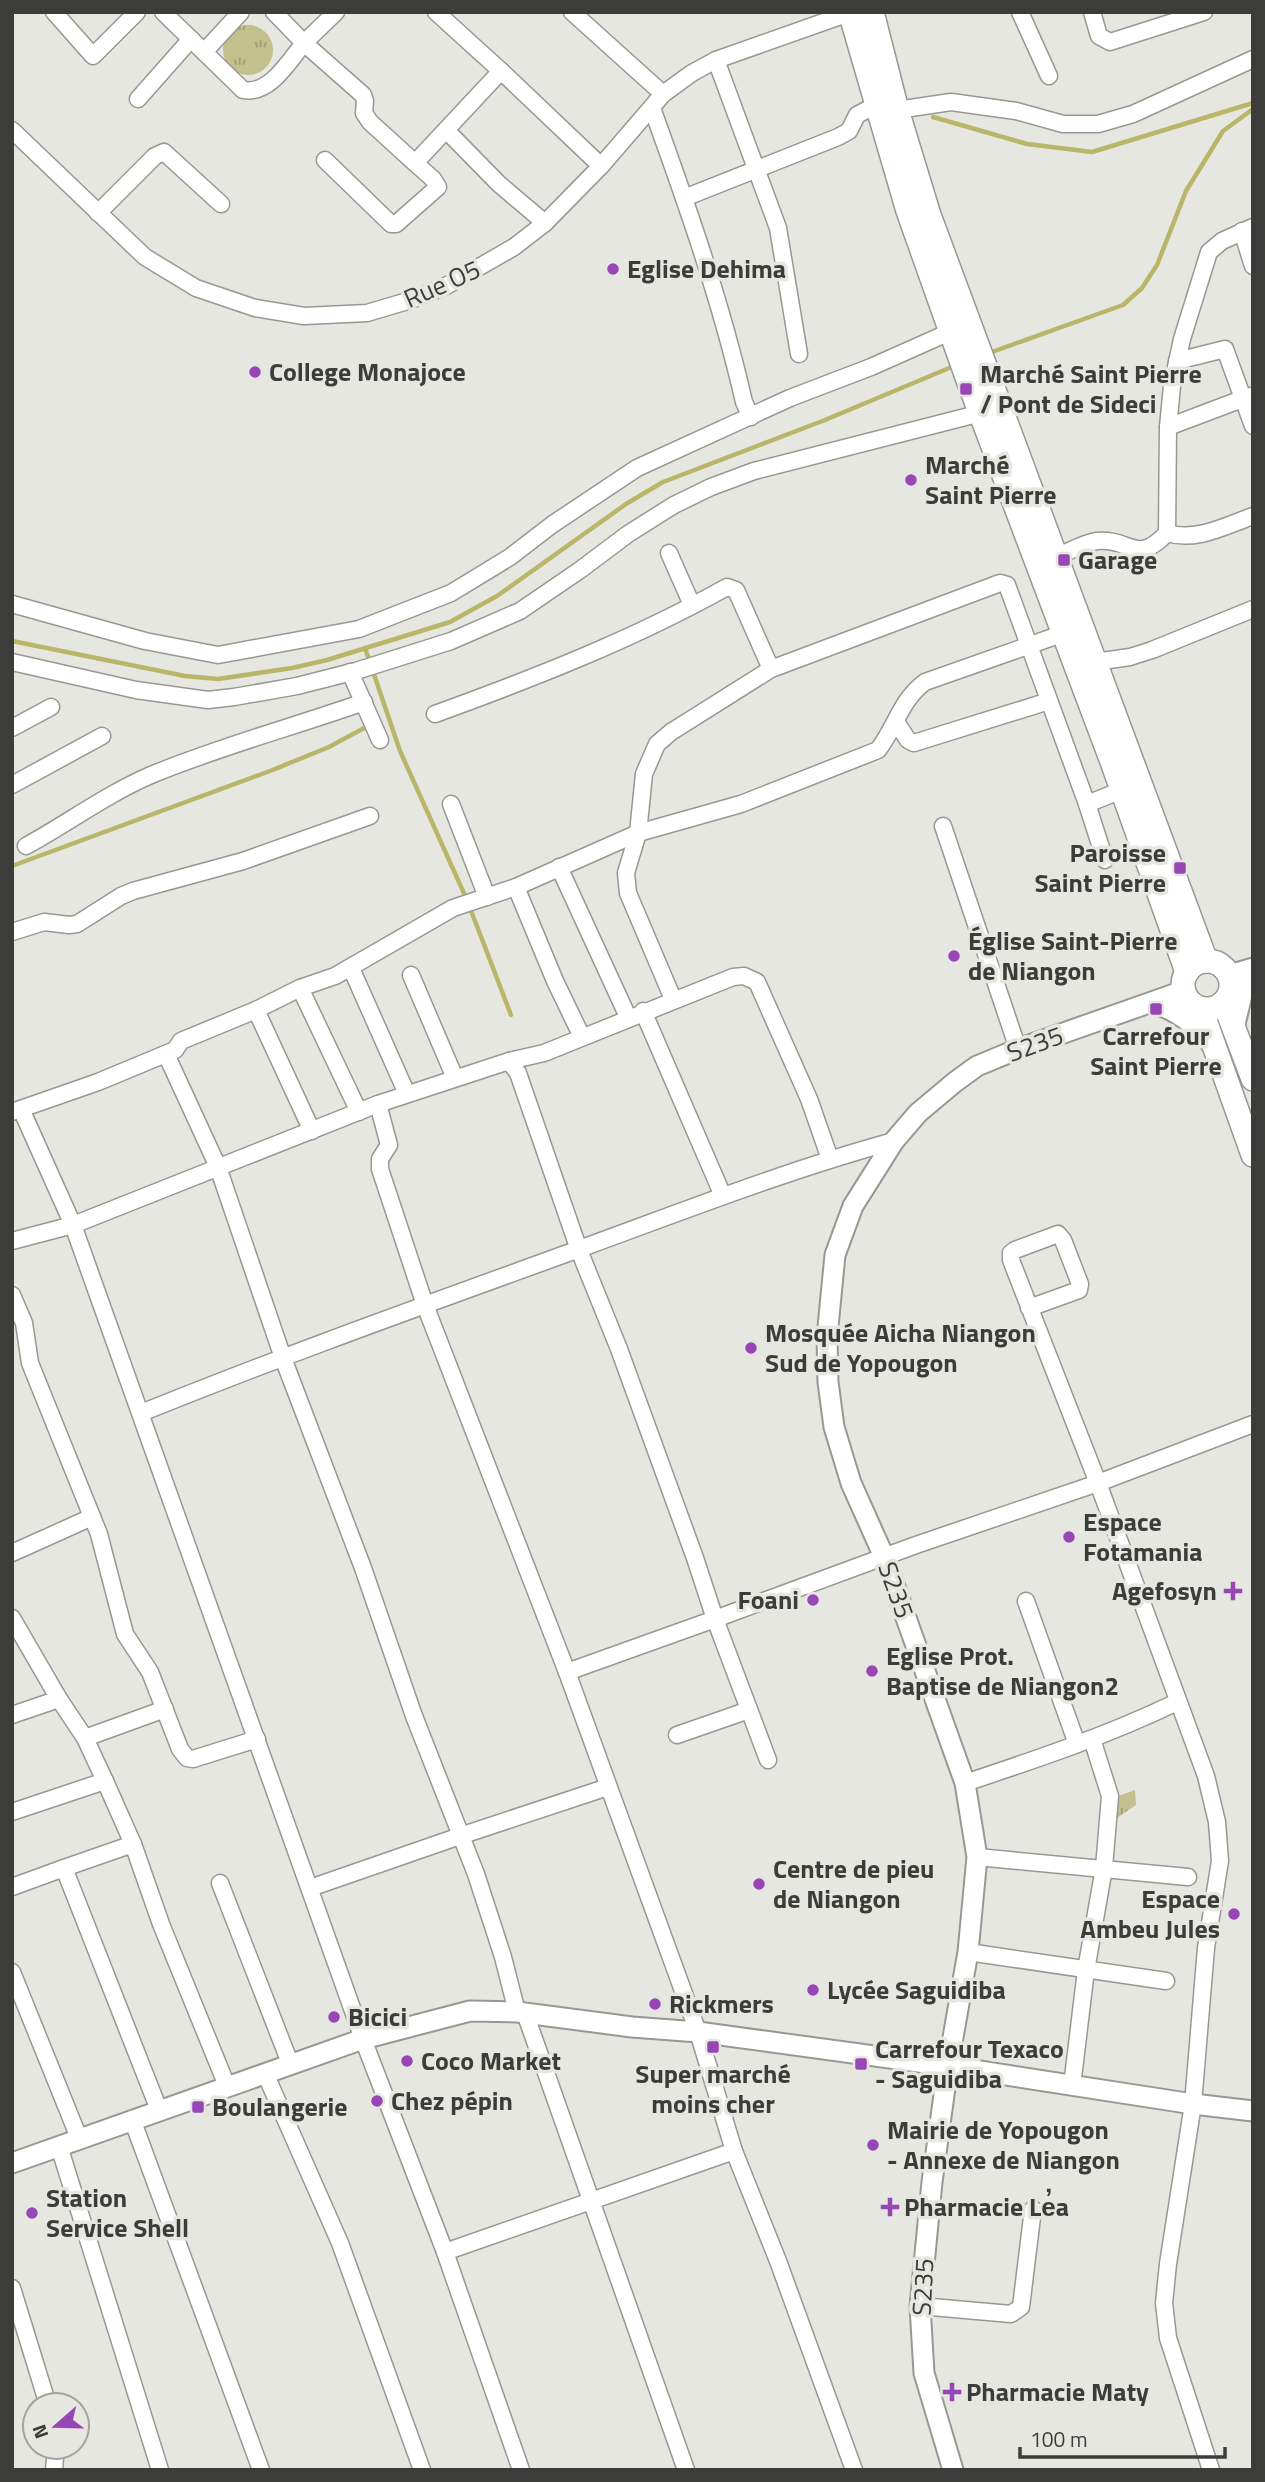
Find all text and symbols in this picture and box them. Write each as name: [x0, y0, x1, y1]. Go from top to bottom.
street label: Rue O5: [397, 249, 486, 318]
place label: Eglise Dehima: [627, 249, 786, 288]
marker: Eglise Dehima: [605, 261, 621, 277]
place label: College Monajoce: [269, 352, 466, 391]
place label: Marché Saint Pierre / Pont de Sideci: [980, 354, 1202, 423]
marker: College Monajoce: [247, 364, 263, 380]
marker: Marché Saint Pierre / Pont de Sideci: [958, 381, 974, 397]
place label: Marché Saint Pierre: [925, 445, 1057, 514]
marker: Marché Saint Pierre: [903, 472, 919, 488]
place label: Garage: [1078, 540, 1157, 579]
marker: Garage: [1056, 552, 1072, 568]
place label: Paroisse Saint Pierre: [1034, 833, 1166, 902]
marker: Paroisse Saint Pierre: [1172, 860, 1188, 876]
place label: Église Saint-Pierre de Niangon: [968, 921, 1177, 990]
marker: Église Saint-Pierre de Niangon: [946, 948, 962, 964]
marker: Carrefour Saint Pierre: [1148, 1001, 1164, 1017]
street label: S235: [1001, 1015, 1069, 1072]
place label: Carrefour Saint Pierre: [1090, 1016, 1222, 1085]
place label: Mosquée Aicha Niangon Sud de Yopougon: [765, 1313, 1036, 1382]
marker: Mosquée Aicha Niangon Sud de Yopougon: [743, 1340, 759, 1356]
place label: Espace Fotamania: [1083, 1502, 1202, 1571]
marker: Espace Fotamania: [1061, 1529, 1077, 1545]
street label: S235: [868, 1556, 925, 1624]
place label: Agefosyn: [1112, 1571, 1217, 1610]
place label: Foani: [737, 1580, 799, 1619]
marker: Agefosyn: [1223, 1581, 1243, 1601]
marker: Foani: [805, 1592, 821, 1608]
place label: Eglise Prot. Baptise de Niangon2: [886, 1636, 1119, 1705]
marker: Eglise Prot. Baptise de Niangon2: [864, 1663, 880, 1679]
place label: Centre de pieu de Niangon: [773, 1849, 934, 1918]
marker: Centre de pieu de Niangon: [751, 1876, 767, 1892]
place label: Espace Ambeu Jules: [1080, 1879, 1220, 1948]
marker: Espace Ambeu Jules: [1226, 1906, 1242, 1922]
place label: Lycée Saguidiba: [827, 1970, 1006, 2009]
marker: Lycée Saguidiba: [805, 1982, 821, 1998]
place label: Rickmers: [669, 1984, 774, 2023]
marker: Rickmers: [647, 1996, 663, 2012]
place label: Bicici: [348, 1997, 407, 2036]
marker: Bicici: [326, 2009, 342, 2025]
place label: Carrefour Texaco - Saguidiba: [875, 2029, 1064, 2098]
marker: Super marché moins cher: [705, 2039, 721, 2055]
place label: Coco Market: [421, 2041, 561, 2080]
marker: Coco Market: [399, 2053, 415, 2069]
place label: Super marché moins cher: [635, 2054, 791, 2123]
marker: Carrefour Texaco - Saguidiba: [853, 2056, 869, 2072]
place label: Chez pépin: [391, 2081, 513, 2120]
place label: Boulangerie: [212, 2087, 348, 2126]
marker: Chez pépin: [369, 2093, 385, 2109]
marker: Boulangerie: [190, 2099, 206, 2115]
place label: Mairie de Yopougon - Annexe de Niangon: [887, 2110, 1120, 2179]
marker: Mairie de Yopougon - Annexe de Niangon: [865, 2137, 881, 2153]
place label: Station Service Shell: [46, 2178, 189, 2247]
place label: Pharmacie Le̓a: [904, 2187, 1069, 2226]
marker: Pharmacie Le̓a: [882, 2199, 898, 2215]
marker: Station Service Shell: [24, 2205, 40, 2221]
street label: S235: [902, 2257, 943, 2317]
place label: Pharmacie Maty: [966, 2372, 1149, 2411]
marker: Pharmacie Maty: [944, 2384, 960, 2400]
north arrow: [21, 2391, 91, 2461]
scale bar: [1020, 2416, 1225, 2460]
text: N: [24, 2421, 55, 2443]
text: 100 m: [1030, 2423, 1087, 2455]

